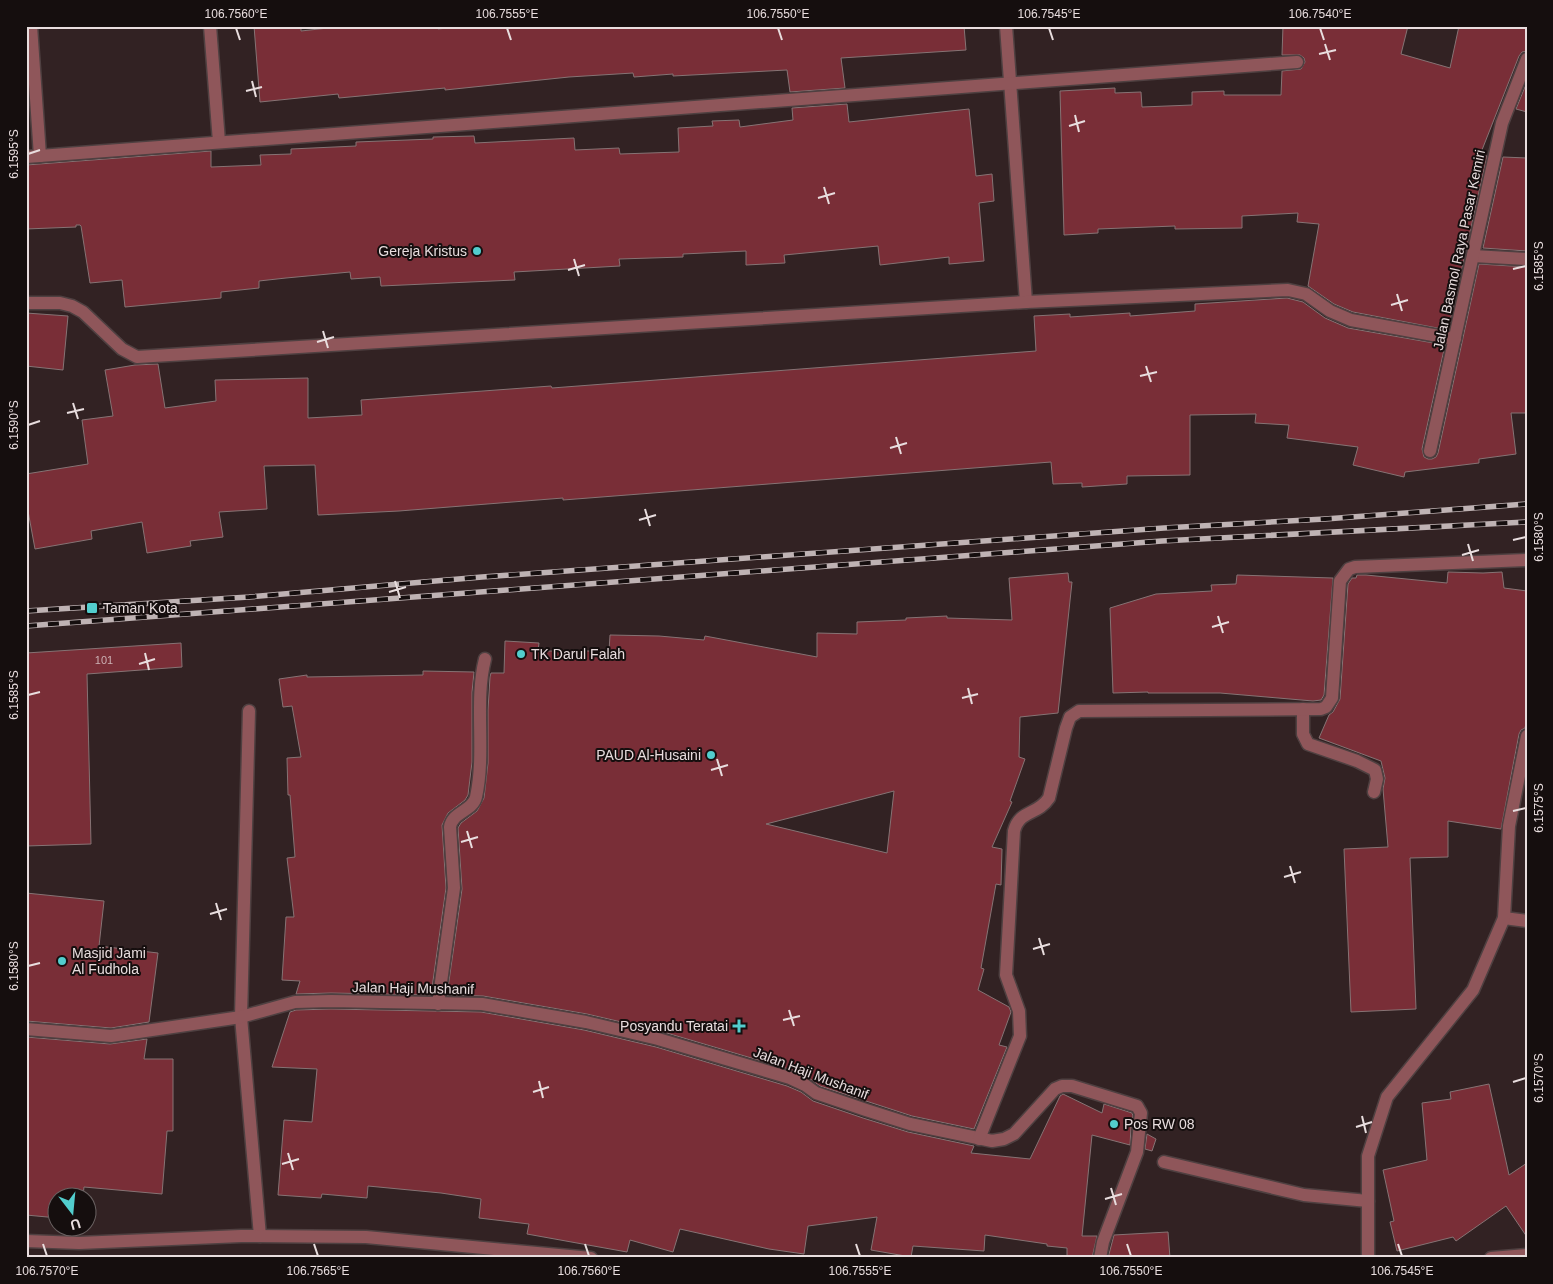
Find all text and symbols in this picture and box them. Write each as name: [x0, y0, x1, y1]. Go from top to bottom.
text: 106.7560°E: [205, 7, 267, 21]
text: 106.7555°E: [476, 7, 538, 21]
text: 106.7550°E: [747, 7, 809, 21]
text: 106.7545°E: [1018, 7, 1080, 21]
text: 106.7540°E: [1289, 7, 1351, 21]
text: 6.1595°S: [7, 129, 21, 179]
street label: Jalan Basmol Raya Pasar Kemiri: [1430, 148, 1488, 352]
text: 6.1585°S: [1532, 241, 1546, 291]
place label: Gereja Kristus: [378, 243, 467, 259]
marker: Gereja Kristus: [471, 245, 483, 257]
text: 6.1590°S: [7, 400, 21, 450]
text: 6.1580°S: [1532, 512, 1546, 562]
place label: Taman Kota: [103, 600, 178, 616]
marker: Taman Kota: [85, 601, 99, 615]
place label: TK Darul Falah: [531, 646, 625, 662]
marker: TK Darul Falah: [515, 648, 527, 660]
house number: 101: [95, 654, 113, 666]
text: 6.1585°S: [7, 670, 21, 720]
place label: PAUD Al-Husaini: [596, 747, 701, 763]
marker: PAUD Al-Husaini: [705, 749, 717, 761]
text: 6.1575°S: [1532, 783, 1546, 833]
text: 6.1580°S: [7, 941, 21, 991]
place label: Masjid Jami Al Fudhola: [72, 945, 146, 977]
marker: Masjid Jami Al Fudhola: [56, 955, 68, 967]
street label: Jalan Haji Mushanif: [352, 979, 474, 997]
place label: Posyandu Teratai: [620, 1018, 728, 1034]
marker: Posyandu Teratai: [732, 1019, 746, 1033]
street label: Jalan Haji Mushanif: [751, 1044, 871, 1102]
text: 6.1570°S: [1532, 1053, 1546, 1103]
place label: Pos RW 08: [1124, 1116, 1195, 1132]
marker: Pos RW 08: [1108, 1118, 1120, 1130]
north arrow: [48, 1186, 98, 1236]
text: U: [69, 1215, 83, 1234]
text: 106.7570°E: [16, 1264, 78, 1278]
text: 106.7565°E: [287, 1264, 349, 1278]
text: 106.7560°E: [558, 1264, 620, 1278]
text: 106.7555°E: [829, 1264, 891, 1278]
text: 106.7550°E: [1100, 1264, 1162, 1278]
text: 106.7545°E: [1371, 1264, 1433, 1278]

